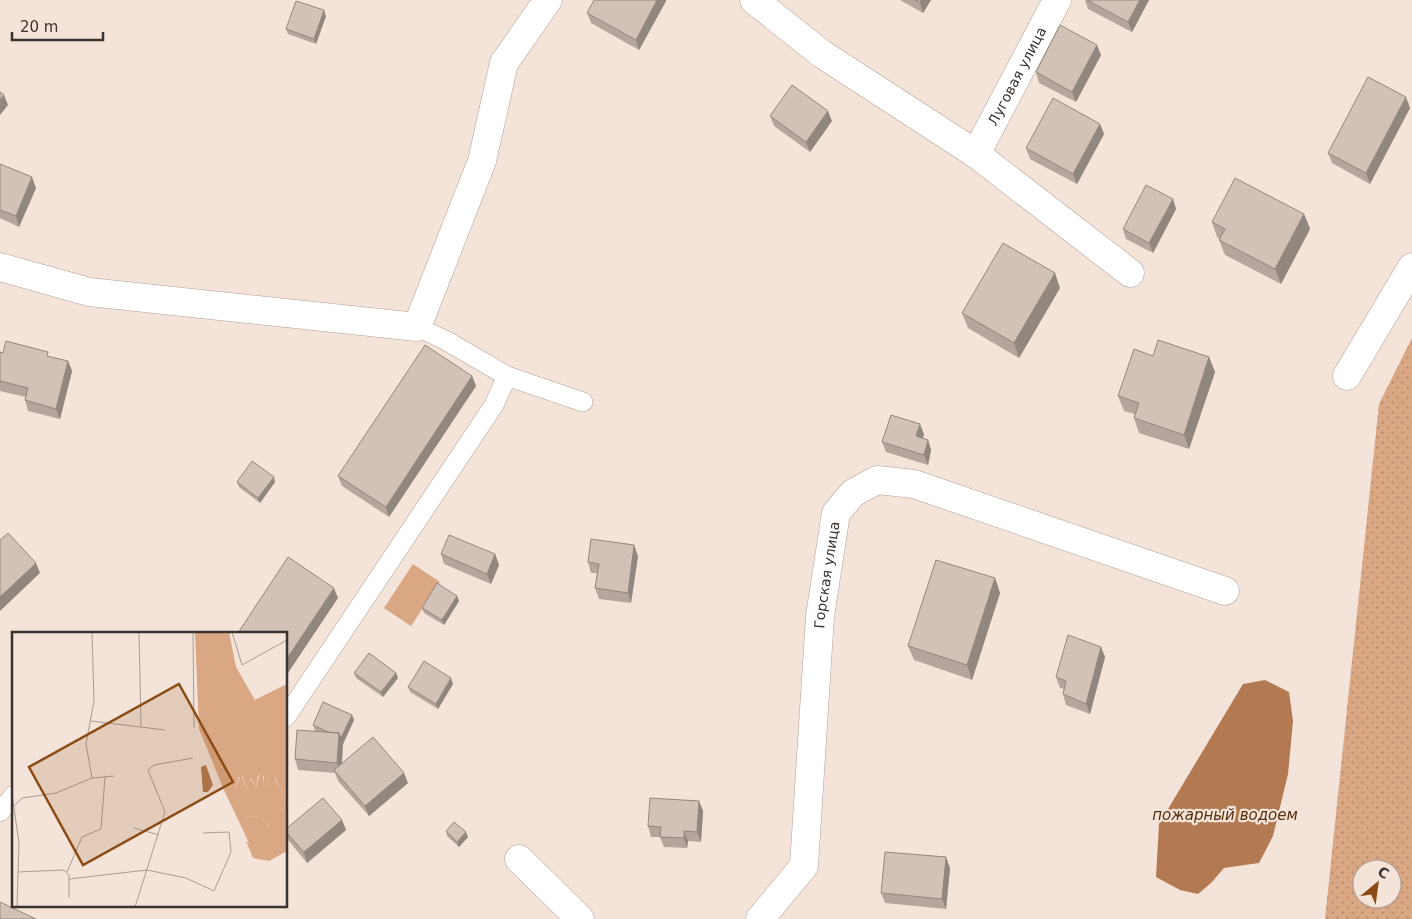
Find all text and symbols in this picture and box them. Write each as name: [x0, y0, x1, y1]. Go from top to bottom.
scale bar: [12, 10, 104, 42]
text: 20 m: [20, 18, 58, 36]
street label: Луговая улица: [985, 24, 1049, 128]
street label: Горская улица: [811, 520, 843, 629]
inset map: [12, 632, 288, 906]
water label: пожарный водоем: [1152, 806, 1298, 824]
north arrow: [1352, 859, 1402, 909]
text: С: [1375, 863, 1392, 882]

